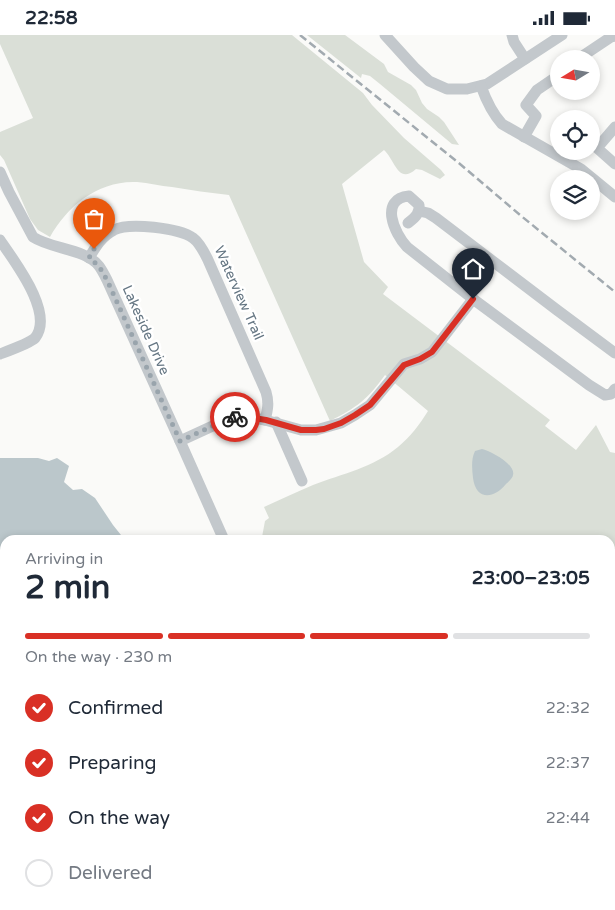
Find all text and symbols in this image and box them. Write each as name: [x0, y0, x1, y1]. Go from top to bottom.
text: 22:58: [25, 7, 78, 29]
north arrow: [550, 50, 600, 100]
map controls: [550, 50, 600, 220]
button: locate: [550, 110, 600, 160]
button: layers: [550, 170, 600, 220]
pin: [73, 198, 115, 249]
icon: bag: [80, 205, 108, 233]
street label: Waterview Trail: [211, 243, 267, 343]
pin: [452, 248, 494, 299]
icon: home: [459, 255, 487, 283]
street label: Lakeside Drive: [119, 282, 173, 378]
courier: [210, 392, 260, 442]
icon: bike: [221, 403, 249, 431]
text: Arriving in: [25, 549, 103, 569]
text: 23:00–23:05: [472, 567, 590, 589]
text: 2 min: [25, 569, 110, 607]
text: On the way · 230 m: [25, 647, 172, 667]
icon: check: [25, 694, 53, 722]
text: Confirmed: [68, 697, 163, 719]
text: 22:32: [546, 698, 590, 718]
icon: check: [25, 749, 53, 777]
text: Preparing: [68, 752, 157, 774]
text: 22:37: [546, 753, 590, 773]
icon: check: [25, 804, 53, 832]
text: On the way: [68, 807, 170, 829]
text: 22:44: [546, 808, 590, 828]
text: Delivered: [68, 862, 153, 884]

